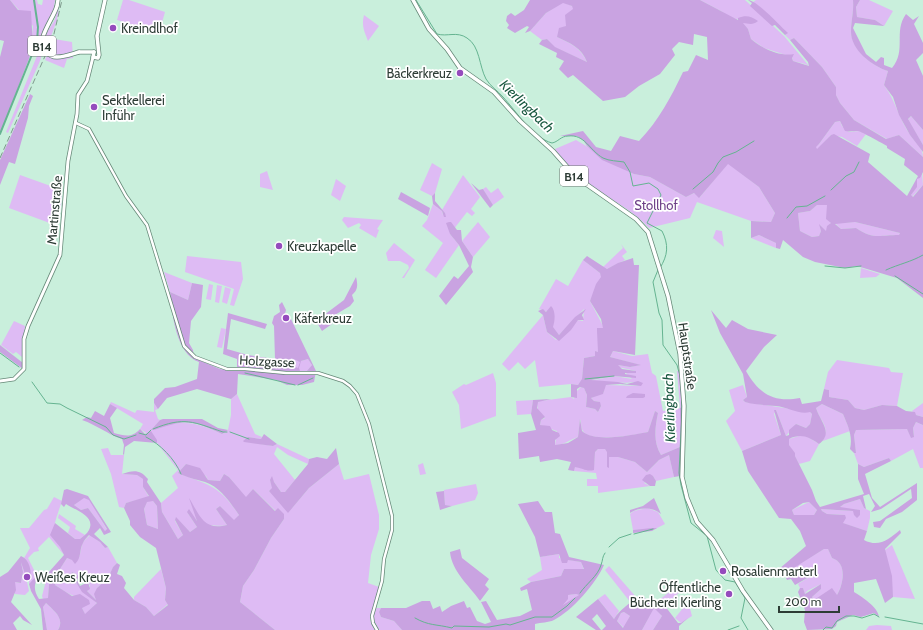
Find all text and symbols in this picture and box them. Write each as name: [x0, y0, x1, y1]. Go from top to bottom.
place label: Kreindlhof: [121, 20, 178, 36]
marker: Kreindlhof: [108, 23, 118, 33]
road number: B14: [28, 36, 56, 56]
place label: Bäckerkreuz: [386, 65, 452, 81]
marker: Bäckerkreuz: [455, 68, 465, 78]
water label: Kierlingbach: [496, 76, 558, 136]
place label: Sektkellerei Inführ: [102, 92, 165, 123]
marker: Sektkellerei Inführ: [89, 102, 99, 112]
road number: B14: [560, 166, 588, 186]
street label: Martinstraße: [43, 174, 65, 245]
park label: Stollhof: [634, 197, 678, 213]
place label: Kreuzkapelle: [287, 238, 357, 254]
marker: Kreuzkapelle: [274, 241, 284, 251]
place label: Käferkreuz: [294, 310, 352, 326]
marker: Käferkreuz: [281, 313, 291, 323]
street label: Hauptstraße: [675, 321, 701, 391]
street label: Holzgasse: [239, 352, 295, 370]
water label: Kierlingbach: [659, 373, 679, 443]
place label: Rosalienmarterl: [731, 563, 817, 579]
marker: Rosalienmarterl: [718, 566, 728, 576]
place label: Weißes Kreuz: [35, 569, 110, 585]
marker: Weißes Kreuz: [22, 572, 32, 582]
place label: Öffentliche Bücherei Kierling: [630, 579, 722, 610]
scale bar: [779, 588, 839, 614]
marker: Öffentliche Bücherei Kierling: [724, 589, 734, 599]
text: 200 m: [785, 594, 821, 609]

